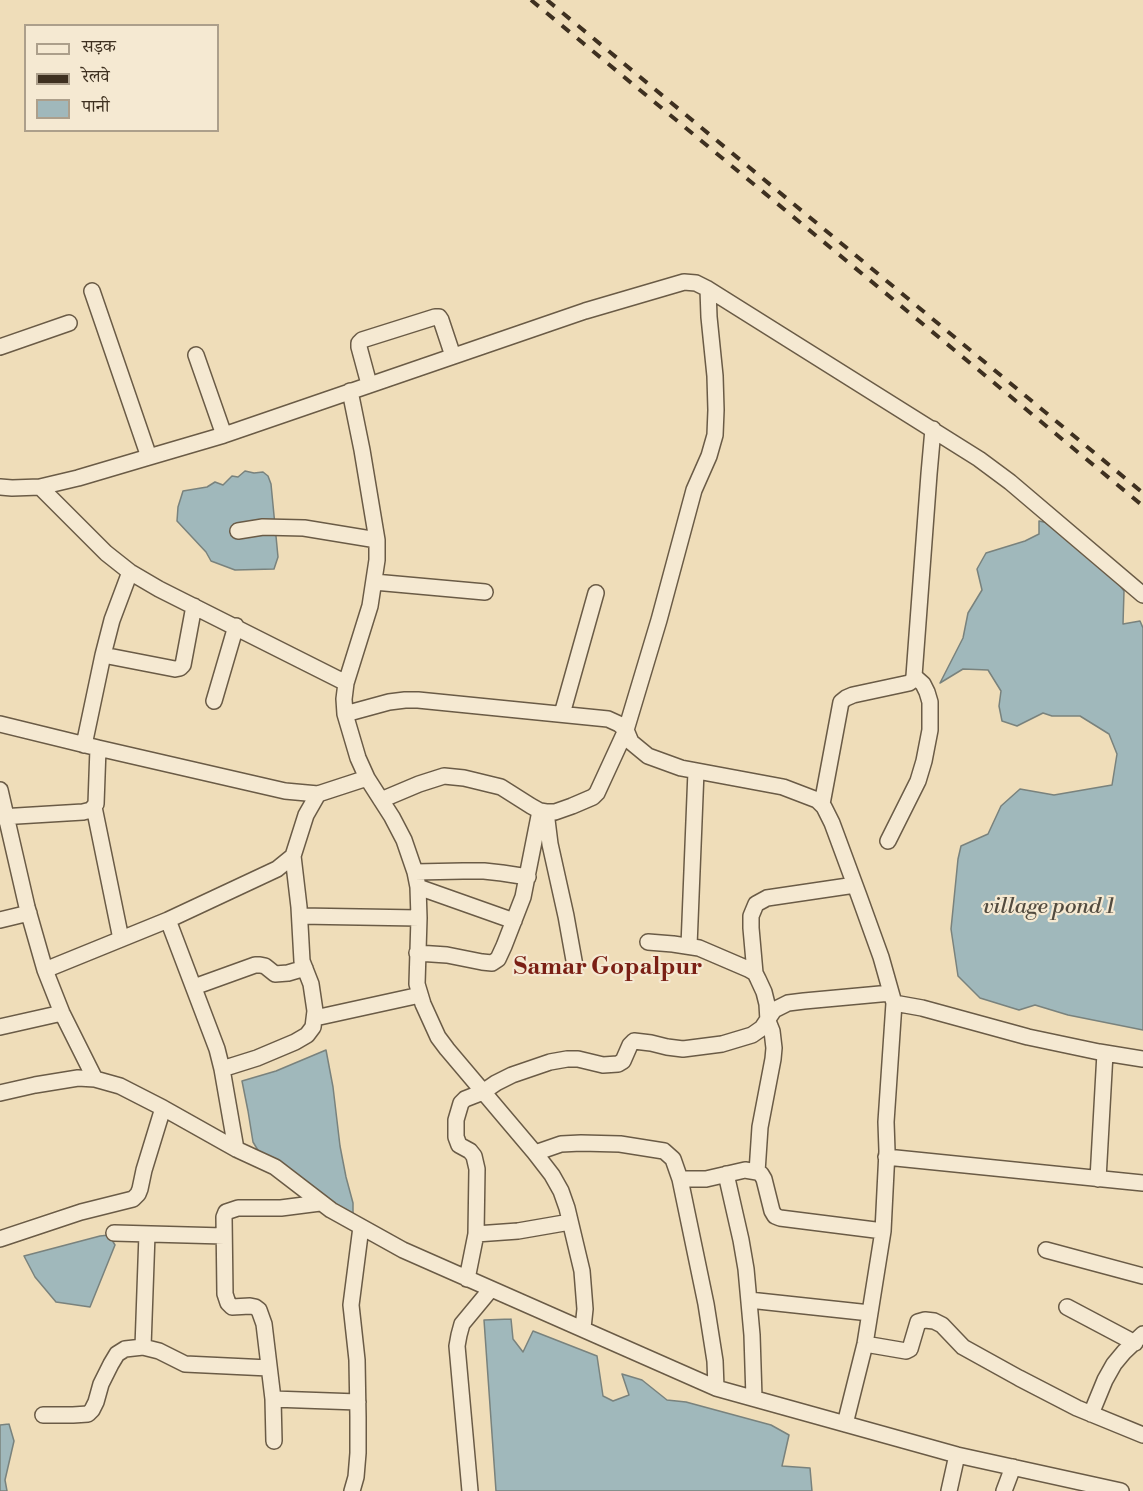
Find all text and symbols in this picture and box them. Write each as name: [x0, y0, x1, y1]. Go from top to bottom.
legend: [24, 24, 219, 132]
text: सड़क: [82, 35, 116, 58]
text: रेलवे: [82, 65, 110, 88]
text: पानी: [82, 95, 109, 118]
water label: village pond 1: [982, 895, 1114, 921]
district label: Samar Gopalpur: [514, 954, 702, 982]

